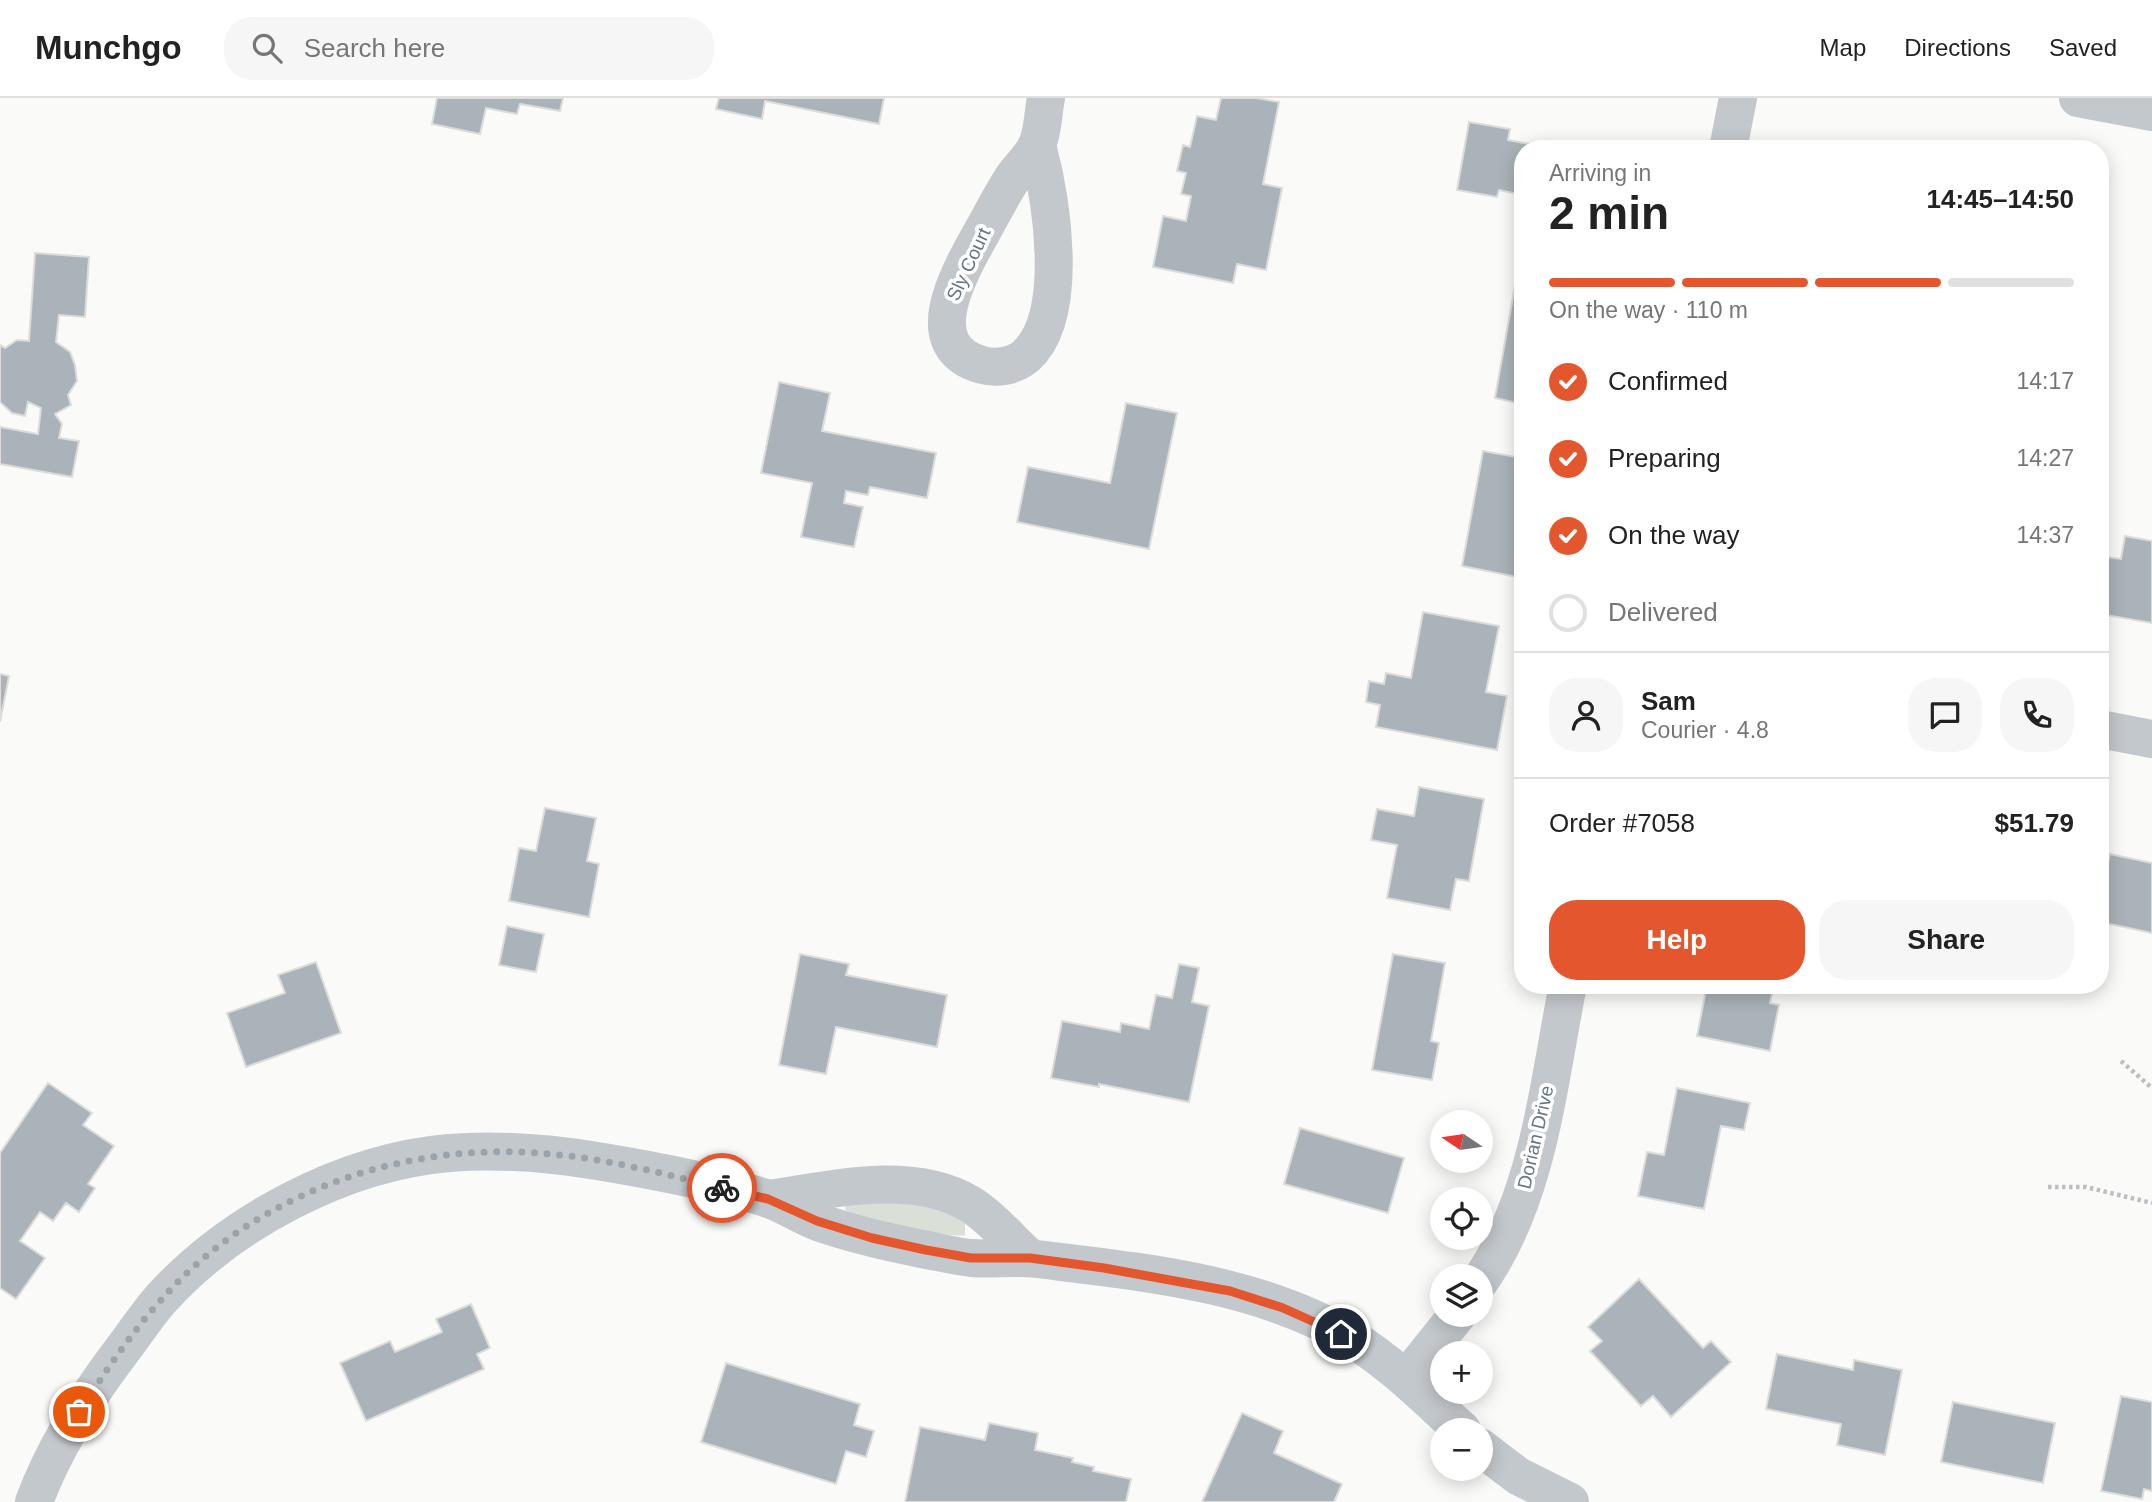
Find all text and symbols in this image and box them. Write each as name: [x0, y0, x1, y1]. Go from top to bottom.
search box: [224, 17, 714, 80]
text: Munchgo: [35, 29, 182, 66]
icon: search: [248, 29, 286, 67]
text: Search here: [304, 33, 445, 63]
text: Map: [1820, 34, 1866, 61]
text: Directions: [1904, 34, 2011, 61]
text: Saved: [2049, 34, 2117, 61]
text: Arriving in: [1549, 160, 1651, 186]
text: 14:45–14:50: [1927, 184, 2074, 214]
text: 2 min: [1549, 187, 1669, 239]
street label: Sly Court: [942, 224, 995, 304]
text: On the way · 110 m: [1549, 297, 1748, 323]
icon: check: [1549, 363, 1587, 401]
text: Confirmed: [1608, 366, 1728, 396]
text: 14:17: [2016, 368, 2074, 394]
icon: check: [1549, 440, 1587, 478]
text: Preparing: [1608, 443, 1721, 473]
text: 14:27: [2016, 445, 2074, 471]
icon: check: [1549, 517, 1587, 555]
text: On the way: [1608, 520, 1740, 550]
text: 14:37: [2016, 522, 2074, 548]
text: Delivered: [1608, 597, 1718, 627]
button: person: [1549, 678, 1623, 752]
button: chat: [1908, 678, 1982, 752]
button: phone: [2000, 678, 2074, 752]
text: Sam: [1641, 686, 1696, 716]
text: Courier · 4.8: [1641, 717, 1769, 743]
text: Order #7058: [1549, 808, 1695, 838]
text: $51.79: [1994, 808, 2074, 838]
button: Help: [1549, 900, 1805, 980]
button: Share: [1819, 900, 2074, 980]
street label: Dorian Drive: [1513, 1083, 1558, 1191]
north arrow: [1430, 1110, 1493, 1172]
map controls: [1430, 1110, 1493, 1481]
courier: [687, 1153, 757, 1223]
icon: bike: [703, 1169, 741, 1207]
button: locate: [1430, 1187, 1493, 1250]
button: layers: [1430, 1264, 1493, 1327]
pin: [1311, 1304, 1371, 1364]
icon: home: [1322, 1315, 1360, 1353]
button: +: [1430, 1341, 1493, 1404]
pin: [49, 1382, 109, 1442]
icon: bag: [60, 1393, 98, 1431]
button: −: [1430, 1418, 1493, 1481]

